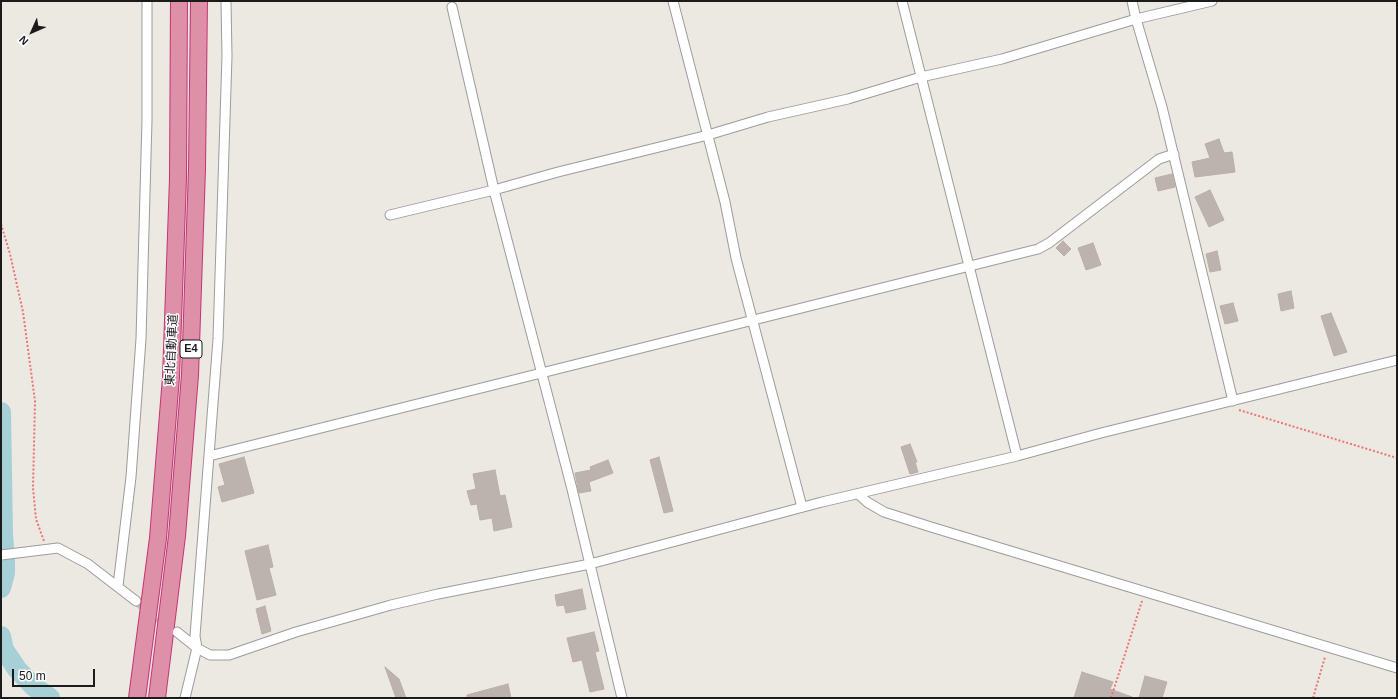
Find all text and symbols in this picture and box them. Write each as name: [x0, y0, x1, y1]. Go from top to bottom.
north arrow: [12, 12, 52, 52]
text: N: [16, 33, 31, 48]
street label: 東北自動車道: [163, 314, 181, 386]
road number: E4: [180, 340, 202, 358]
scale bar: [14, 661, 97, 687]
text: 50 m: [19, 669, 46, 683]

